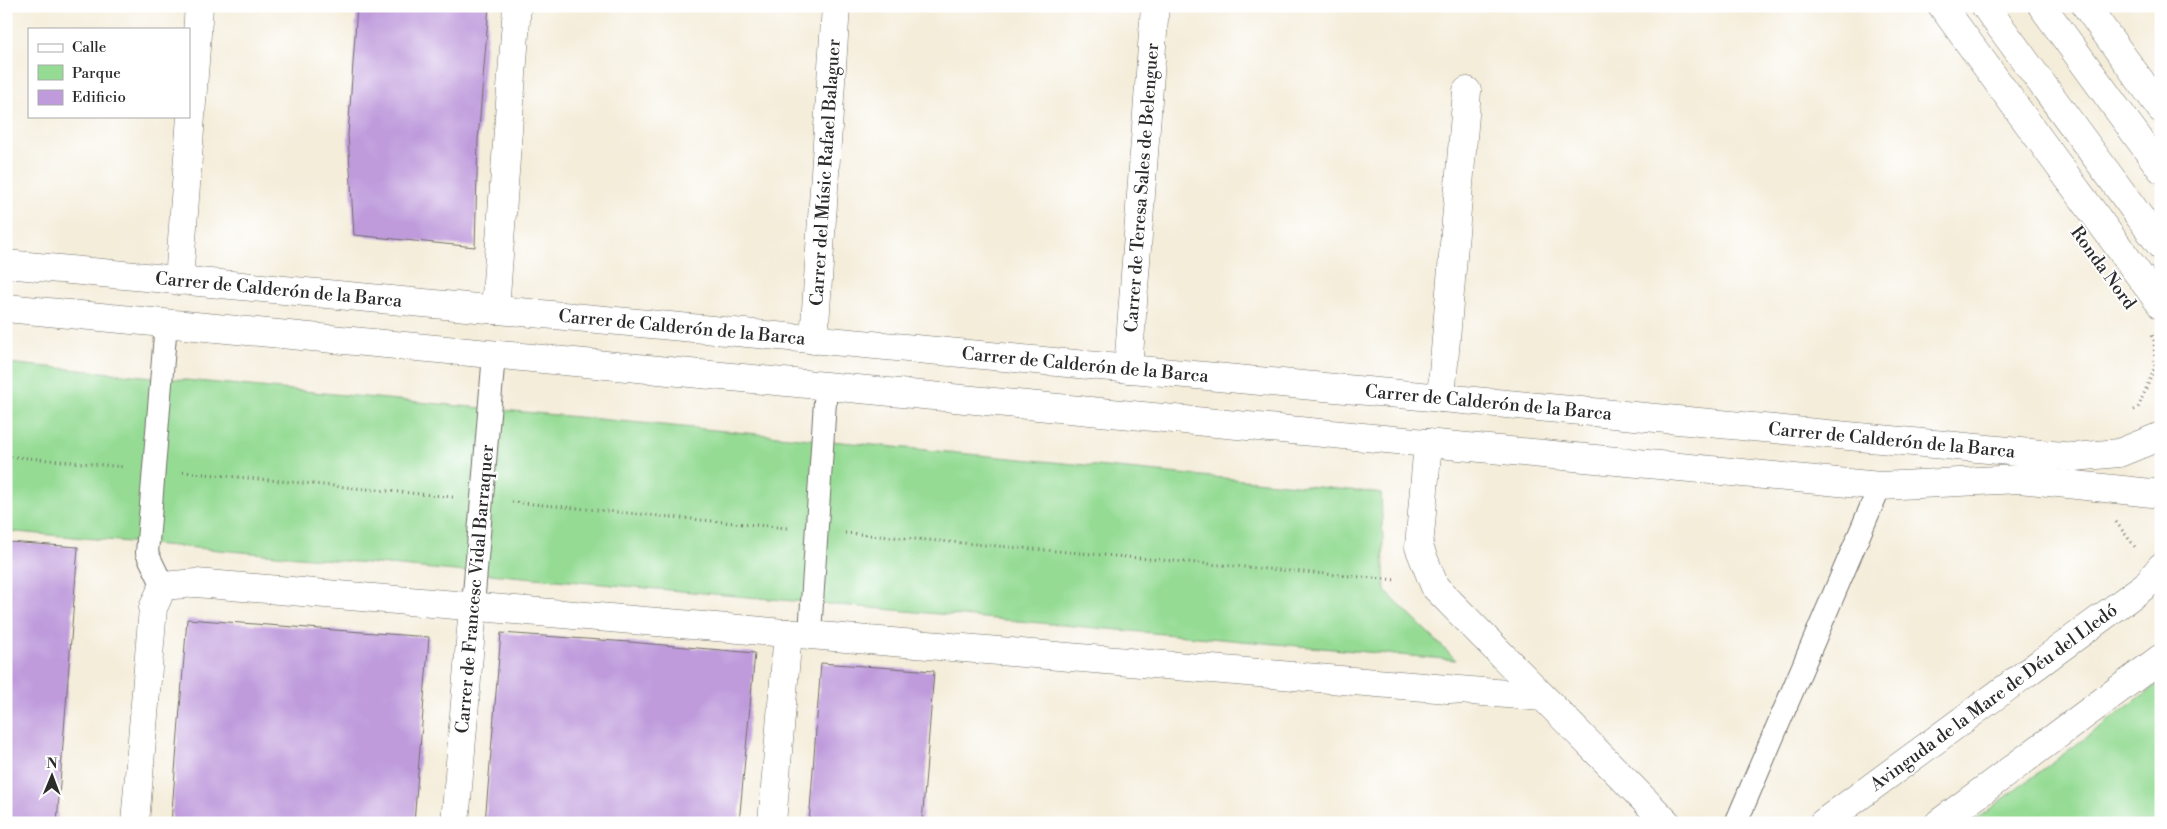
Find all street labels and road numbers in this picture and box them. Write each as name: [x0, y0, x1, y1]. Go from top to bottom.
street label: Carrer del Músic Rafael Balaguer: [805, 38, 845, 307]
street label: Carrer de Teresa Sales de Belenguer: [1119, 42, 1164, 333]
street label: Ronda Nord: [2065, 222, 2141, 315]
street label: Carrer de Calderón de la Barca: [154, 266, 404, 313]
street label: Carrer de Calderón de la Barca: [558, 304, 807, 350]
street label: Carrer de Calderón de la Barca: [961, 342, 1211, 388]
street label: Carrer de Calderón de la Barca: [1364, 379, 1614, 425]
street label: Carrer de Calderón de la Barca: [1767, 417, 2017, 463]
street label: Carrer de Francesc Vidal Barraquer: [451, 443, 499, 734]
street label: Avinguda de la Mare de Déu del Lledó: [1865, 599, 2122, 797]

